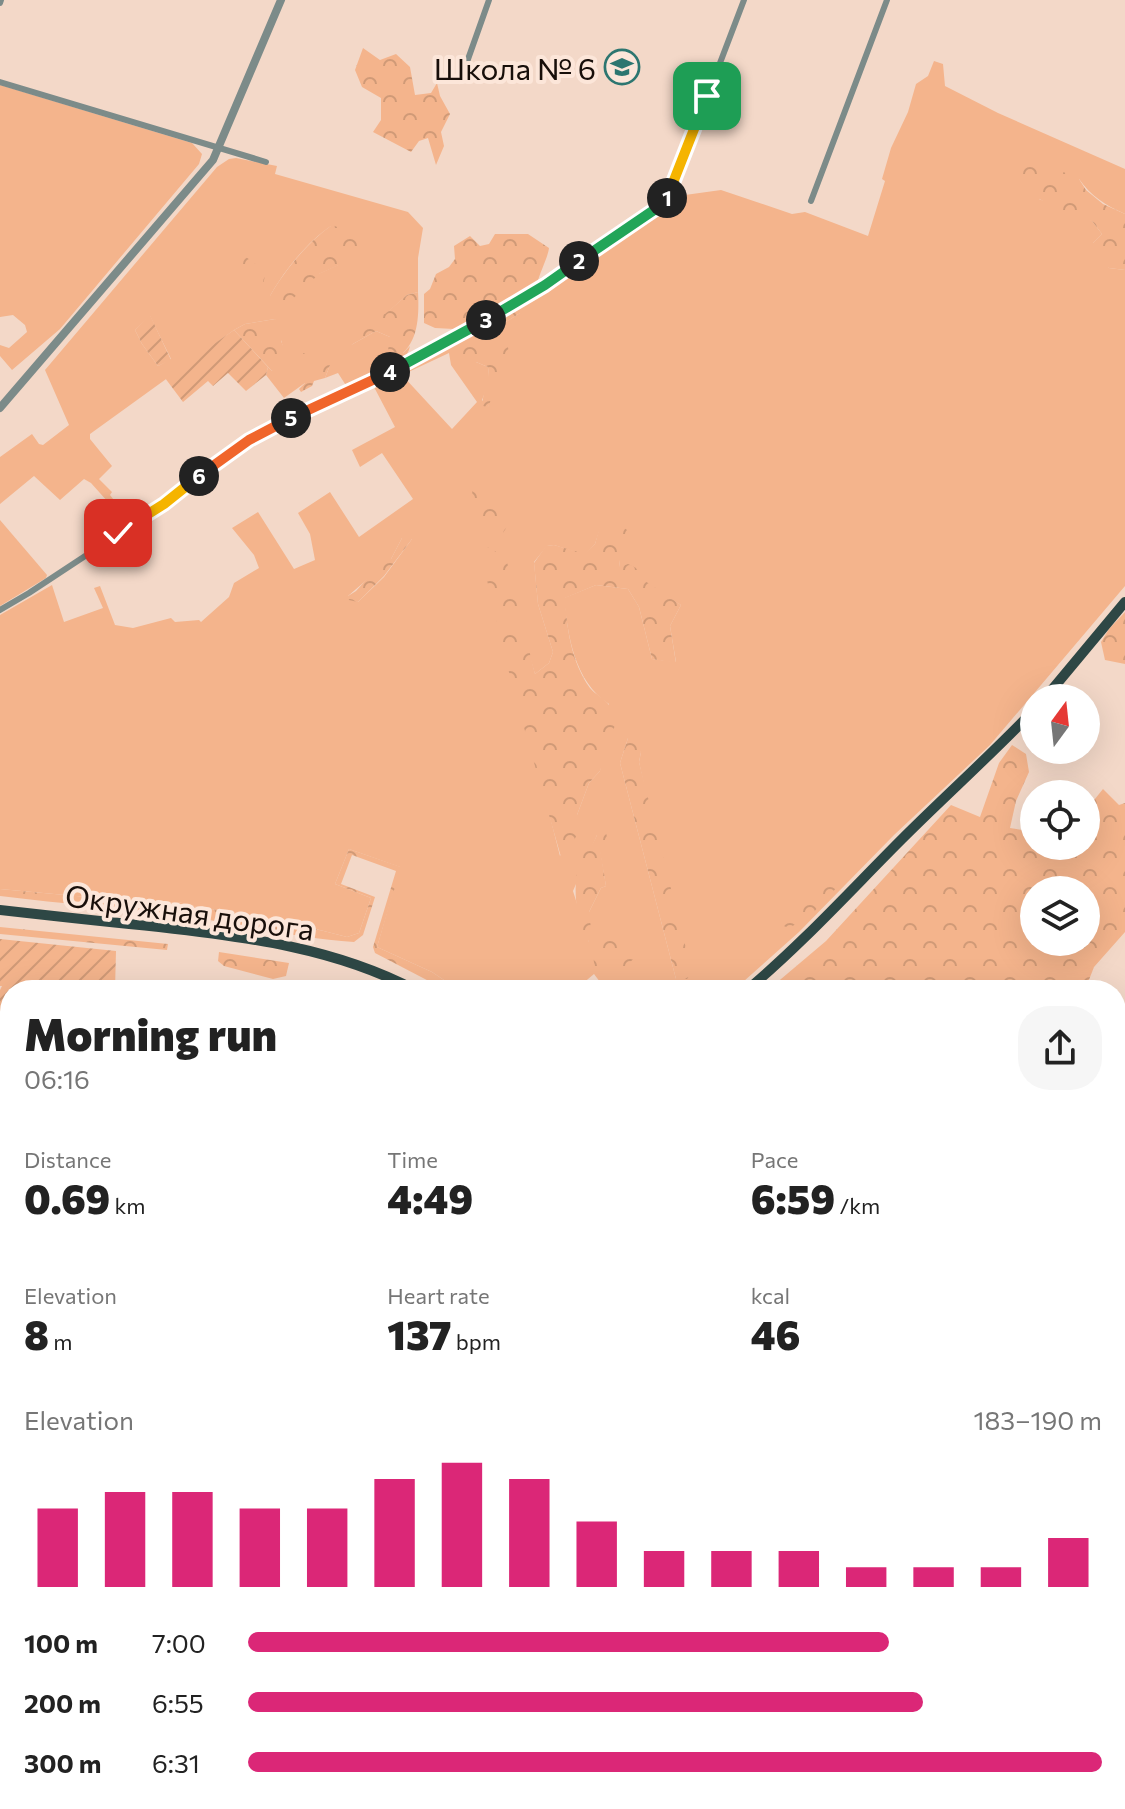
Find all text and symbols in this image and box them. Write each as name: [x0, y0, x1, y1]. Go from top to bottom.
school or university icon: Школа № 6: [603, 48, 641, 86]
place label: Школа № 6: [434, 49, 596, 86]
pin: [673, 62, 741, 130]
icon: arrive: [685, 74, 729, 118]
pin: 1: [647, 178, 687, 218]
text: 1: [662, 184, 672, 211]
pin: 2: [559, 241, 599, 281]
text: 2: [573, 247, 585, 274]
pin: 3: [466, 300, 506, 340]
text: 3: [480, 306, 492, 333]
pin: 4: [370, 352, 410, 392]
text: 4: [383, 358, 397, 385]
pin: 5: [271, 398, 311, 438]
text: 5: [285, 404, 297, 431]
pin: 6: [179, 456, 219, 496]
text: 6: [192, 462, 206, 489]
pin: [84, 499, 152, 567]
icon: check: [96, 511, 140, 555]
north arrow: [1020, 684, 1100, 764]
map controls: [1020, 684, 1100, 956]
button: locate: [1020, 780, 1100, 860]
street label: Окружная дорога: [63, 875, 317, 947]
button: layers: [1020, 876, 1100, 956]
text: Morning run: [24, 1006, 277, 1060]
button: share: [1018, 1006, 1102, 1090]
text: 06:16: [24, 1063, 90, 1094]
text: Distance: [24, 1146, 111, 1173]
text: Time: [387, 1146, 438, 1173]
text: Pace: [751, 1146, 798, 1173]
text: 0.69: [24, 1173, 110, 1222]
text: 4:49: [387, 1173, 473, 1222]
text: 6:59: [751, 1173, 835, 1222]
text: km: [110, 1192, 146, 1219]
text: /km: [835, 1192, 880, 1219]
text: Elevation: [24, 1282, 117, 1309]
text: Heart rate: [387, 1282, 490, 1309]
text: kcal: [751, 1282, 790, 1309]
text: 8: [24, 1309, 49, 1358]
text: 137: [387, 1309, 452, 1358]
text: 46: [751, 1309, 800, 1358]
text: m: [49, 1328, 72, 1355]
text: bpm: [452, 1328, 501, 1355]
text: Elevation: [24, 1404, 134, 1435]
text: 183–190 m: [974, 1404, 1102, 1435]
text: 100 m: [24, 1627, 98, 1658]
text: 7:00: [152, 1627, 206, 1658]
text: 200 m: [24, 1687, 101, 1718]
text: 6:55: [152, 1687, 204, 1718]
text: 300 m: [24, 1747, 101, 1778]
text: 6:31: [152, 1747, 200, 1778]

